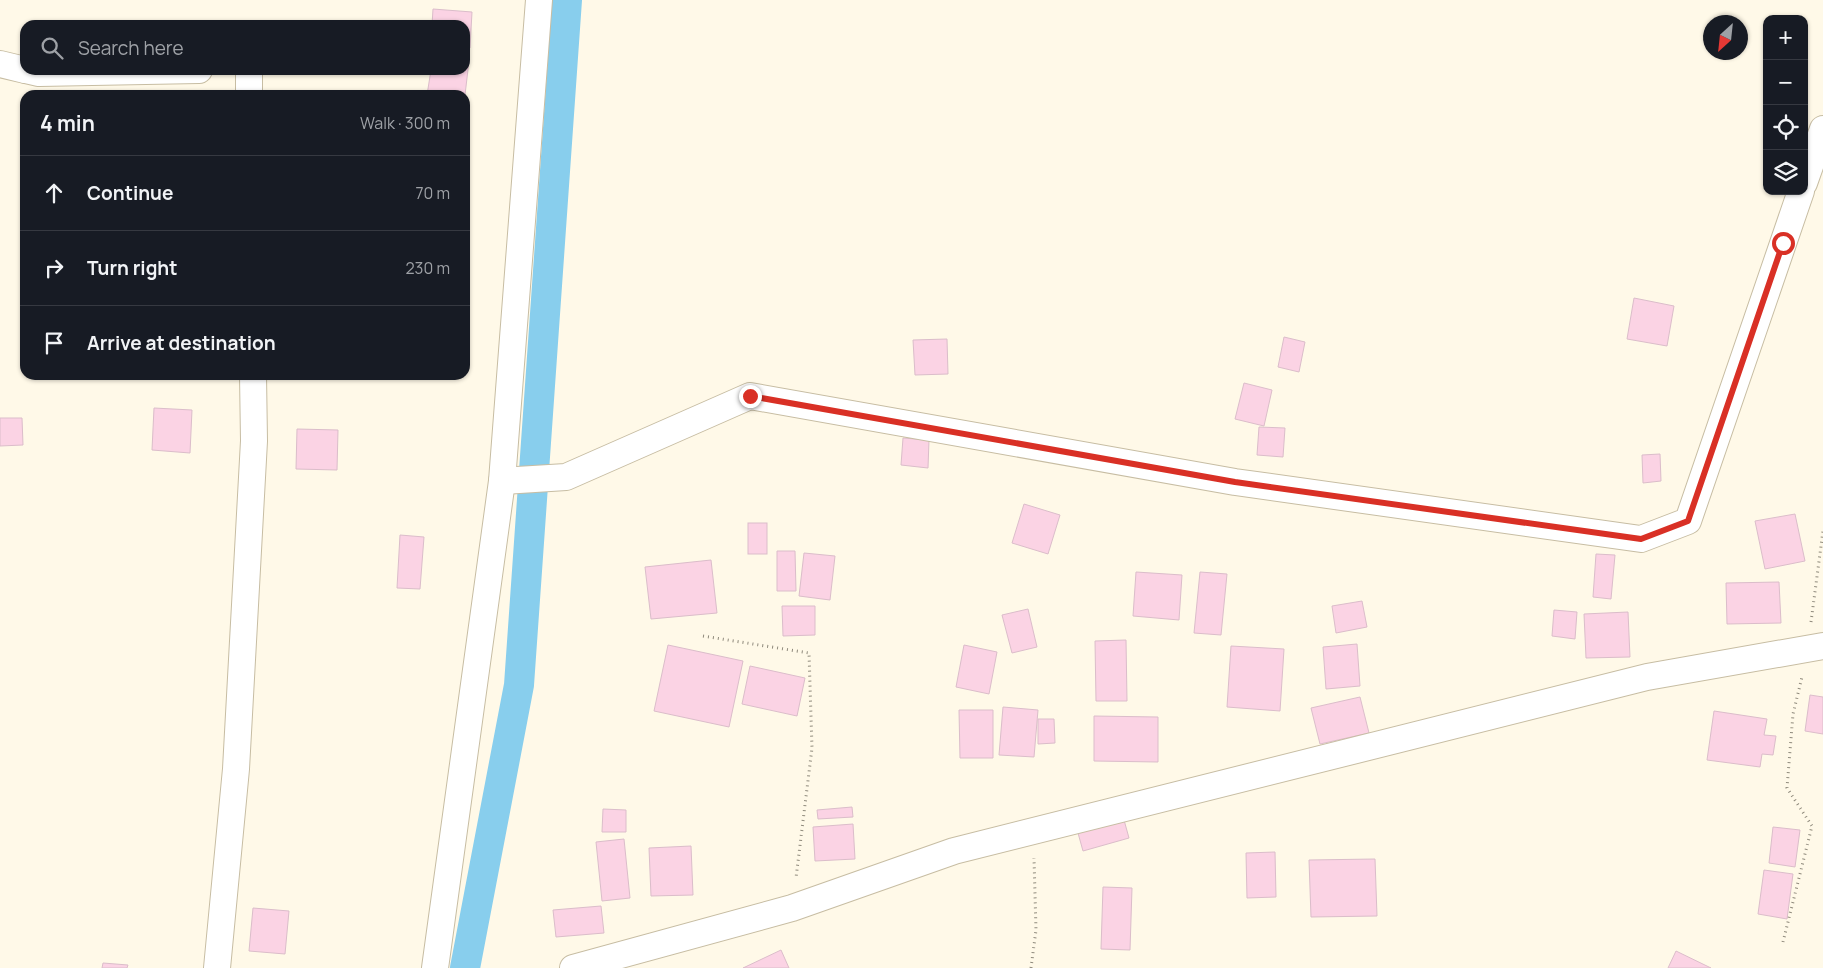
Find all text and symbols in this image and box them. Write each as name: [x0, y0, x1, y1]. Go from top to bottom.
north arrow: [1703, 15, 1748, 60]
map controls: [1763, 15, 1808, 195]
button: +: [1763, 15, 1808, 60]
search box: [20, 20, 470, 75]
icon: search: [38, 34, 66, 62]
text: Search here: [78, 35, 184, 61]
button: −: [1763, 60, 1808, 105]
button: locate: [1763, 105, 1808, 150]
text: 4 min: [40, 109, 95, 137]
text: Walk · 300 m: [360, 112, 450, 134]
button: layers: [1763, 150, 1808, 195]
icon: ahead: [40, 179, 68, 207]
text: Continue: [87, 180, 173, 206]
text: 70 m: [415, 182, 450, 204]
route start: [1772, 232, 1795, 255]
icon: right: [40, 254, 68, 282]
text: Turn right: [87, 255, 177, 281]
text: 230 m: [406, 257, 450, 279]
icon: arrive: [40, 329, 68, 357]
text: Arrive at destination: [87, 330, 276, 356]
route end: [739, 385, 762, 408]

